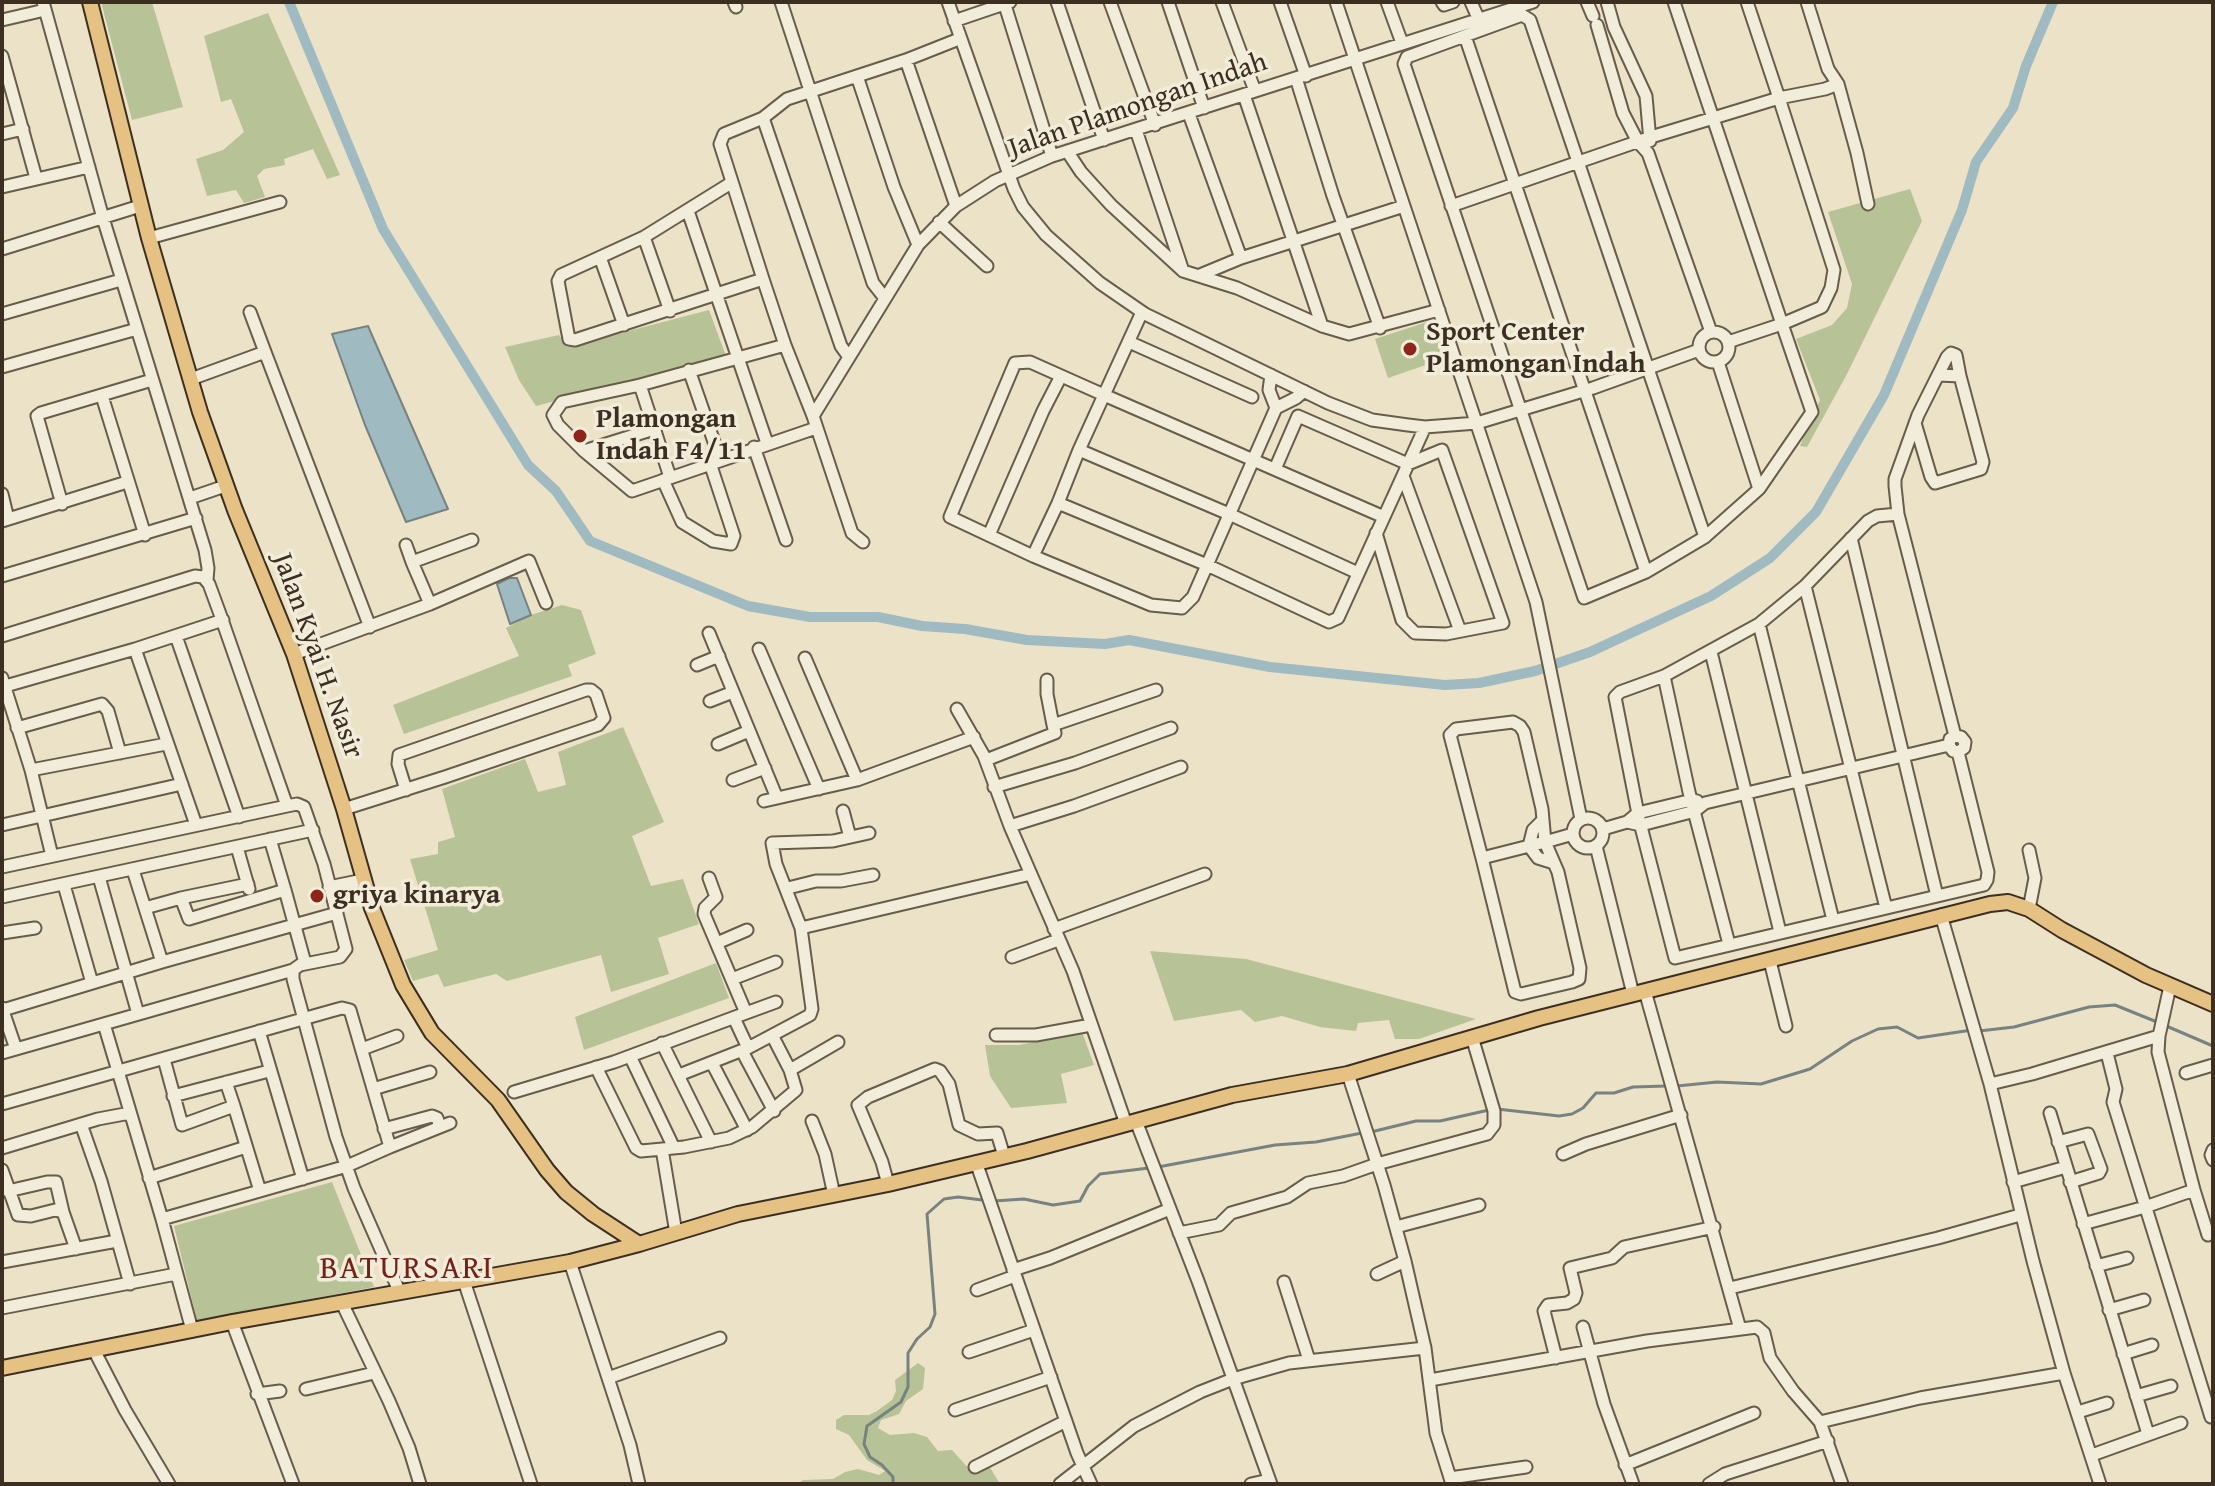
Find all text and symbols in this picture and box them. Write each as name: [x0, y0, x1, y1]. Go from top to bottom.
street label: Jalan Plamongan Indah: [1004, 46, 1272, 166]
place label: Sport Center Plamongan Indah: [1426, 316, 1646, 382]
marker: Sport Center Plamongan Indah: [1401, 340, 1419, 358]
place label: Plamongan Indah F4/11: [596, 403, 746, 469]
marker: Plamongan Indah F4/11: [571, 427, 589, 445]
street label: Jalan Kyai H. Nasir: [264, 549, 370, 763]
place label: griya kinarya: [333, 879, 500, 913]
marker: griya kinarya: [308, 887, 326, 905]
district label: BATURSARI: [320, 1251, 494, 1289]

